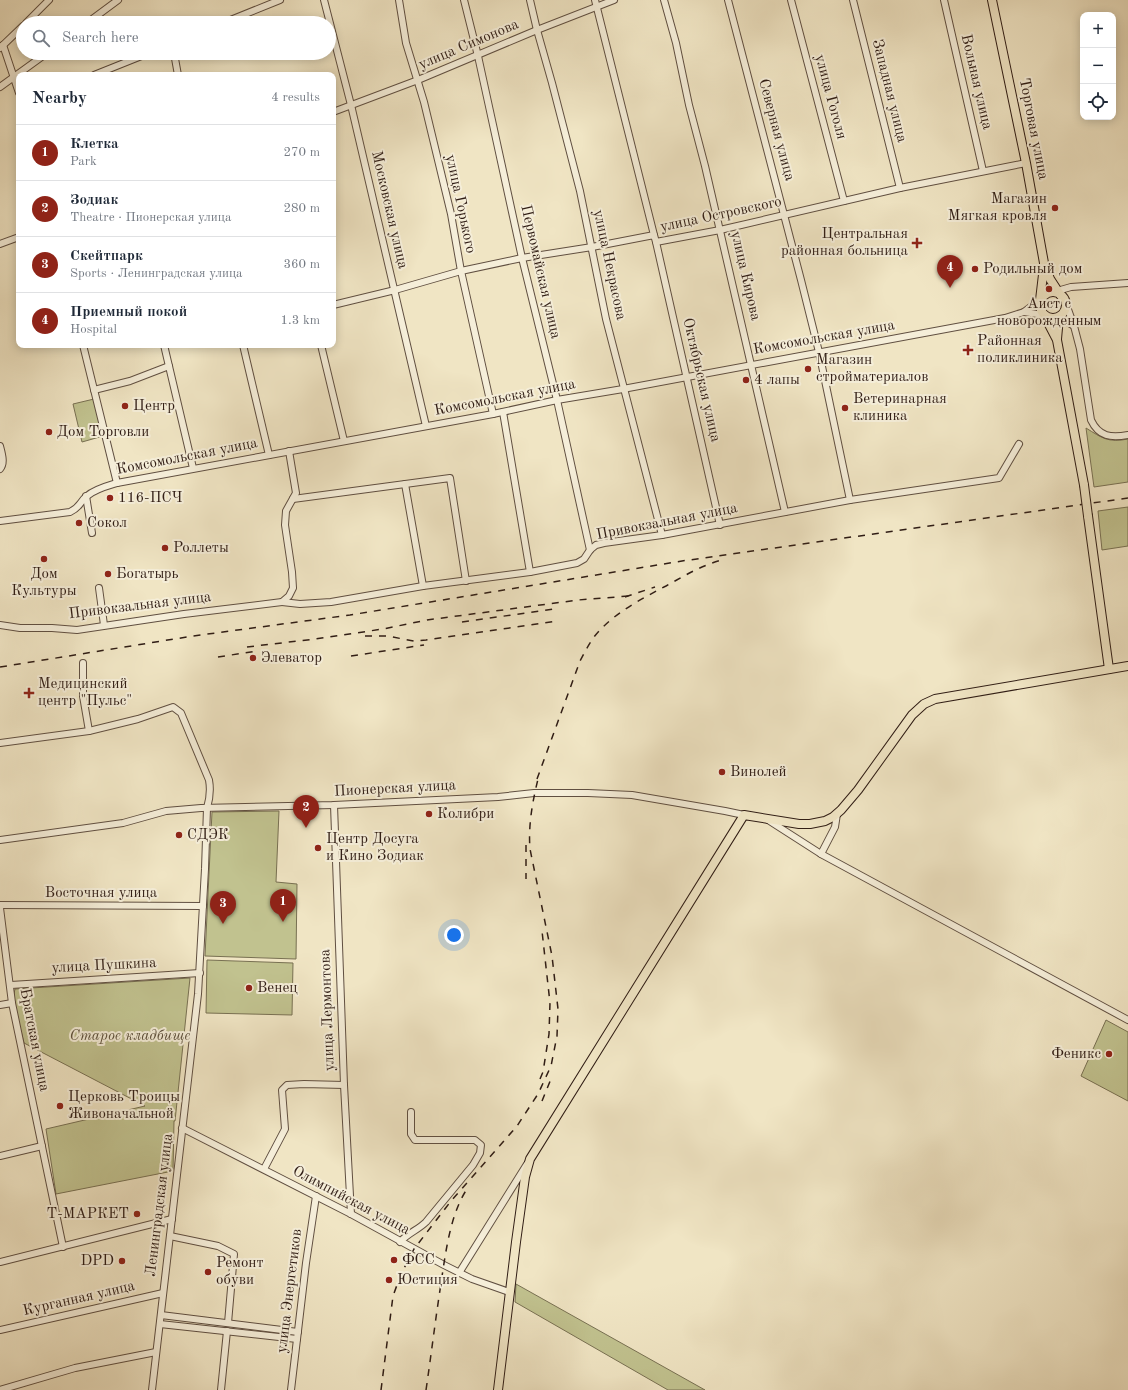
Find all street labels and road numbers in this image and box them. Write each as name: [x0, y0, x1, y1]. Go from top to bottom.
street label: улица Симонова: [417, 17, 522, 73]
street label: Вольная улица: [958, 33, 994, 132]
street label: Западная улица: [869, 38, 909, 145]
street label: улица Гоголя: [811, 53, 849, 141]
street label: Северная улица: [755, 77, 797, 183]
street label: Торговая улица: [1016, 77, 1050, 182]
street label: Московская улица: [368, 150, 410, 271]
street label: улица Горького: [442, 153, 478, 255]
street label: улица Островского: [659, 195, 783, 235]
street label: Первомайская улица: [517, 204, 563, 341]
street label: улица Некрасова: [590, 208, 628, 322]
street label: улица Кирова: [727, 230, 763, 323]
street label: Октябрьская улица: [679, 316, 723, 444]
street label: Комсомольская улица: [752, 318, 897, 358]
street label: Комсомольская улица: [433, 377, 577, 419]
street label: Комсомольская улица: [115, 436, 259, 478]
street label: Привокзальная улица: [595, 501, 739, 543]
street label: Привокзальная улица: [68, 590, 213, 622]
street label: Пионерская улица: [334, 778, 457, 800]
street label: Восточная улица: [45, 886, 158, 901]
street label: улица Лермонтова: [318, 948, 338, 1071]
street label: улица Пушкина: [51, 956, 157, 976]
street label: Братская улица: [17, 987, 51, 1093]
street label: Ленинградская улица: [144, 1132, 176, 1277]
street label: Олимпийская улица: [290, 1164, 413, 1239]
street label: улица Энергетиков: [275, 1228, 305, 1354]
street label: Курганная улица: [22, 1279, 137, 1319]

